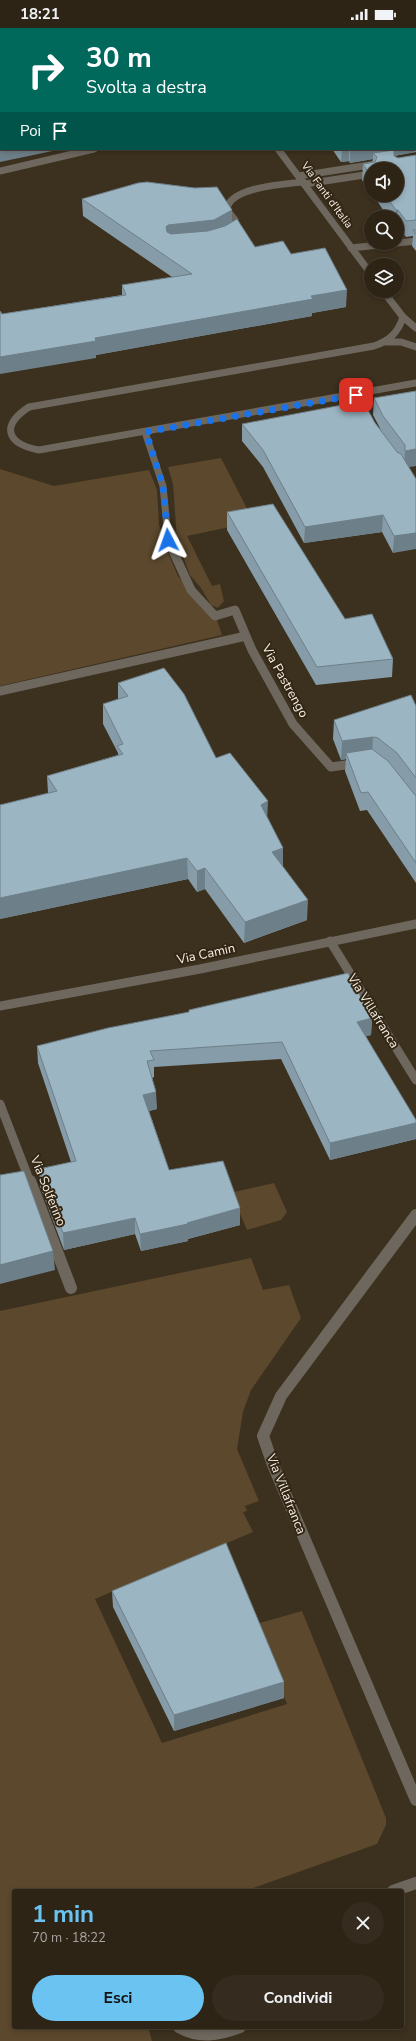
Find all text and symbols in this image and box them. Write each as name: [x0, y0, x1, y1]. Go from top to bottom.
text: 18:21: [20, 4, 60, 24]
text: 30 m: [86, 39, 152, 77]
icon: right: [20, 44, 72, 96]
text: Svolta a destra: [86, 75, 207, 99]
icon: arrive: [49, 120, 71, 142]
text: Poi: [20, 121, 41, 141]
street label: Via Fanti d'Italia: [297, 158, 356, 231]
map controls: [364, 162, 404, 298]
button: sound: [364, 162, 404, 202]
button: search: [364, 210, 404, 250]
button: layers: [364, 258, 404, 298]
pin: [339, 378, 373, 412]
icon: arrive: [345, 384, 367, 406]
position arrow: [147, 519, 189, 561]
street label: Via Pastrengo: [257, 640, 313, 721]
street label: Via Camin: [174, 939, 237, 969]
street label: Via Villafranca: [342, 969, 403, 1052]
street label: Via Solferino: [25, 1152, 70, 1229]
street label: Via Villafranca: [261, 1450, 310, 1537]
text: 1 min: [32, 1898, 94, 1930]
button: close: [342, 1902, 384, 1944]
text: 70 m · 18:22: [32, 1929, 106, 1947]
button: Esci: [32, 1975, 204, 2021]
button: Condividi: [212, 1975, 384, 2021]

